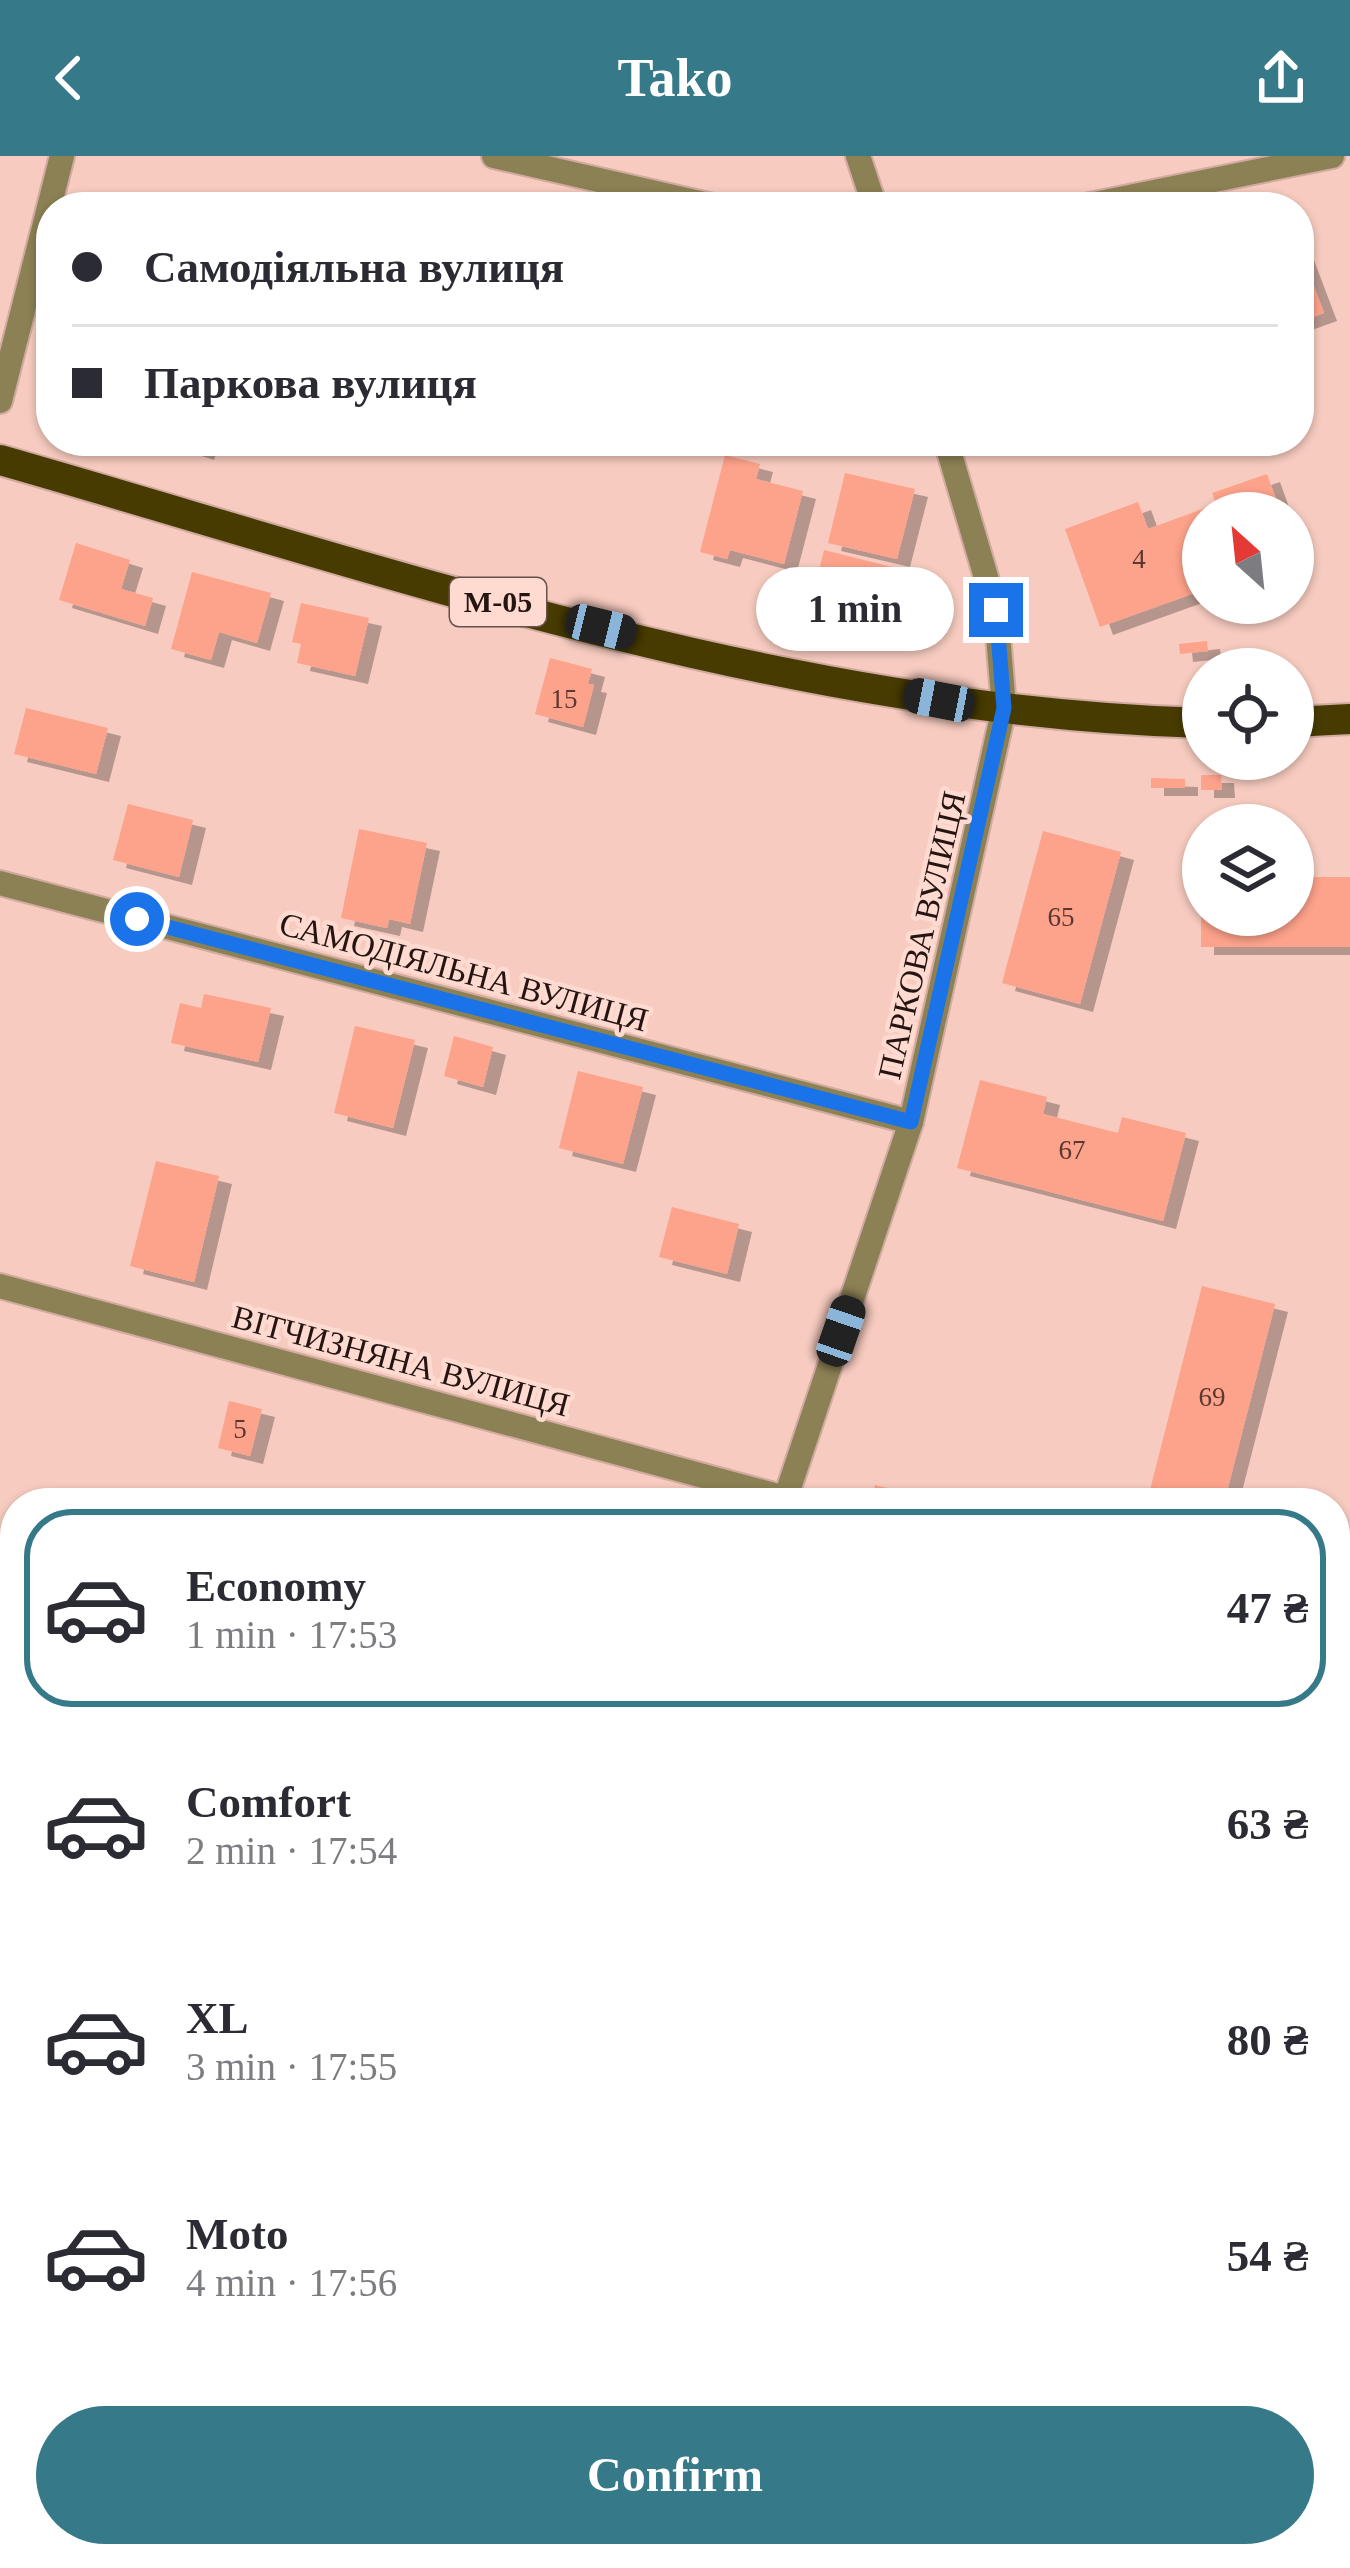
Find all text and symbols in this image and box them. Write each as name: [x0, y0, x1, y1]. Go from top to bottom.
icon: back: [36, 45, 102, 111]
icon: share: [1248, 45, 1314, 111]
text: Tako: [617, 48, 733, 108]
text: Самодіяльна вулиця: [144, 242, 564, 292]
text: Паркова вулиця: [144, 358, 477, 408]
north arrow: [1182, 492, 1314, 624]
map controls: [1182, 492, 1314, 936]
house number: 4: [1132, 544, 1146, 574]
callout: 1 min: [756, 568, 954, 652]
road number: М-05: [450, 578, 546, 626]
route end: [969, 583, 1023, 637]
text: 1 min: [808, 587, 902, 630]
car: [562, 601, 640, 653]
button: locate: [1182, 648, 1314, 780]
car: [900, 675, 978, 725]
house number: 15: [551, 684, 578, 714]
street label: ПАРКОВА ВУЛИЦЯ: [871, 788, 973, 1083]
button: layers: [1182, 804, 1314, 936]
route start: [110, 892, 164, 946]
house number: 65: [1048, 902, 1075, 932]
street label: САМОДІЯЛЬНА ВУЛИЦЯ: [276, 905, 652, 1038]
house number: 67: [1059, 1135, 1086, 1165]
car: [812, 1291, 870, 1371]
street label: ВІТЧИЗНЯНА ВУЛИЦЯ: [228, 1299, 573, 1423]
house number: 69: [1199, 1382, 1226, 1412]
house number: 5: [233, 1414, 247, 1444]
icon: car: [42, 1554, 150, 1662]
text: Economy: [186, 1561, 366, 1611]
text: 47 ₴: [1227, 1583, 1308, 1633]
text: 1 min · 17:53: [186, 1613, 397, 1656]
icon: car: [42, 1770, 150, 1878]
text: Comfort: [186, 1777, 351, 1827]
text: 63 ₴: [1227, 1799, 1308, 1849]
text: 2 min · 17:54: [186, 1829, 397, 1872]
icon: car: [42, 1986, 150, 2094]
text: XL: [186, 1993, 249, 2043]
text: 80 ₴: [1227, 2015, 1308, 2065]
text: 3 min · 17:55: [186, 2045, 397, 2088]
icon: car: [42, 2202, 150, 2310]
text: Moto: [186, 2209, 288, 2259]
text: 54 ₴: [1227, 2231, 1308, 2281]
text: 4 min · 17:56: [186, 2261, 397, 2304]
button: Confirm: [36, 2406, 1314, 2544]

